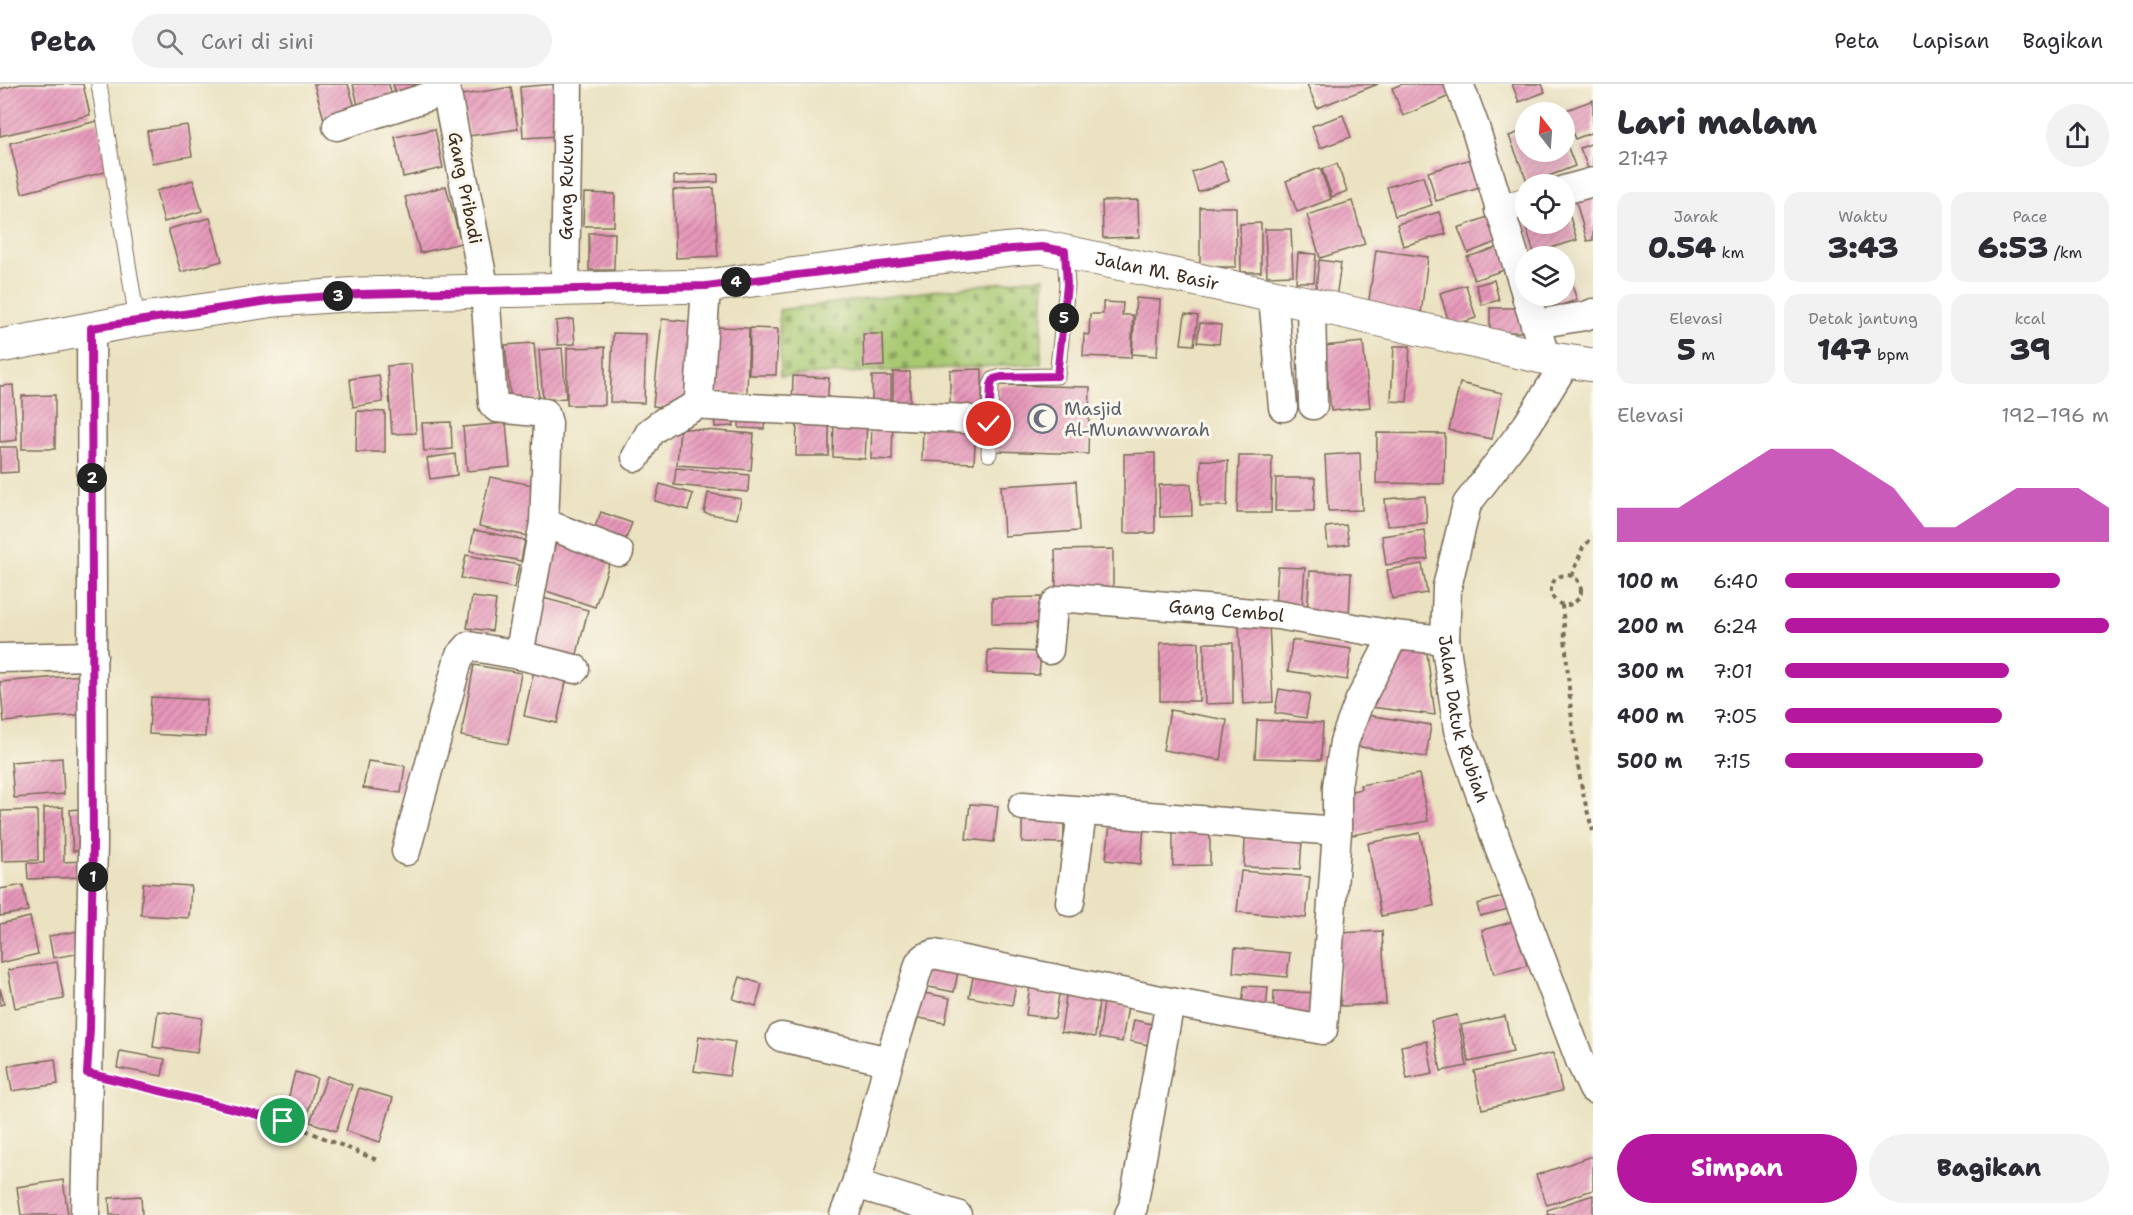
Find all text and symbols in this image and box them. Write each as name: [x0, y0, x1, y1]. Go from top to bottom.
search box: [132, 14, 552, 68]
text: Peta: [30, 22, 96, 60]
icon: search: [153, 25, 186, 58]
text: Cari di sini: [201, 27, 314, 56]
text: Peta: [1834, 27, 1879, 55]
text: Lapisan: [1912, 27, 1989, 55]
text: Bagikan: [2022, 27, 2103, 55]
text: Lari malam: [1617, 100, 1817, 145]
north arrow: [1515, 102, 1575, 162]
map controls: [1515, 102, 1575, 306]
button: share: [2046, 104, 2109, 167]
street label: Gang Pribadi: [442, 130, 488, 246]
street label: Gang Rukun: [554, 134, 579, 240]
text: 21:47: [1617, 145, 1669, 171]
button: locate: [1515, 174, 1575, 234]
text: Jarak: [1674, 206, 1718, 227]
text: Waktu: [1838, 206, 1888, 227]
text: Pace: [2012, 206, 2048, 227]
text: 0.54: [1648, 227, 1716, 268]
text: 3:43: [1827, 227, 1899, 268]
text: 6:53: [1978, 227, 2048, 268]
text: km: [1716, 242, 1744, 263]
text: /km: [2048, 242, 2082, 263]
street label: Jalan M. Basir: [1092, 246, 1221, 296]
button: layers: [1515, 246, 1575, 306]
pin: 4: [721, 267, 751, 297]
text: 4: [730, 271, 742, 292]
pin: 3: [323, 281, 353, 311]
text: 3: [332, 285, 344, 306]
pin: 5: [1049, 303, 1079, 333]
text: 5: [1059, 307, 1069, 328]
text: Elevasi: [1669, 308, 1723, 329]
text: Detak jantung: [1808, 308, 1918, 329]
text: kcal: [2014, 308, 2046, 329]
text: 5: [1677, 329, 1696, 370]
text: 147: [1817, 329, 1871, 370]
text: 39: [2009, 329, 2051, 370]
text: m: [1696, 344, 1715, 365]
text: bpm: [1871, 344, 1909, 365]
place label: Masjid Al-Munawwarah: [1064, 397, 1210, 442]
pin: [963, 398, 1014, 449]
text: Elevasi: [1617, 402, 1684, 428]
text: 192–196 m: [2001, 402, 2109, 428]
mosque icon: Masjid Al-Munawwarah: [1027, 403, 1059, 435]
icon: check: [972, 407, 1005, 440]
pin: 2: [77, 463, 107, 493]
text: 2: [86, 467, 98, 488]
text: 100 m: [1617, 568, 1679, 594]
text: 6:40: [1713, 568, 1758, 594]
street label: Gang Cembol: [1168, 594, 1287, 628]
text: 200 m: [1617, 613, 1684, 639]
text: 6:24: [1713, 613, 1757, 639]
street label: Jalan Datuk Rubiah: [1432, 633, 1494, 806]
text: 300 m: [1617, 658, 1684, 684]
text: 7:01: [1713, 658, 1753, 684]
text: 400 m: [1617, 703, 1684, 729]
text: 7:05: [1713, 703, 1757, 729]
text: 500 m: [1617, 748, 1683, 774]
text: 7:15: [1713, 748, 1751, 774]
pin: 1: [78, 862, 108, 892]
text: 1: [89, 866, 97, 887]
pin: [257, 1095, 308, 1146]
icon: arrive: [266, 1104, 299, 1137]
button: Simpan: [1617, 1134, 1857, 1203]
button: Bagikan: [1869, 1134, 2109, 1203]

